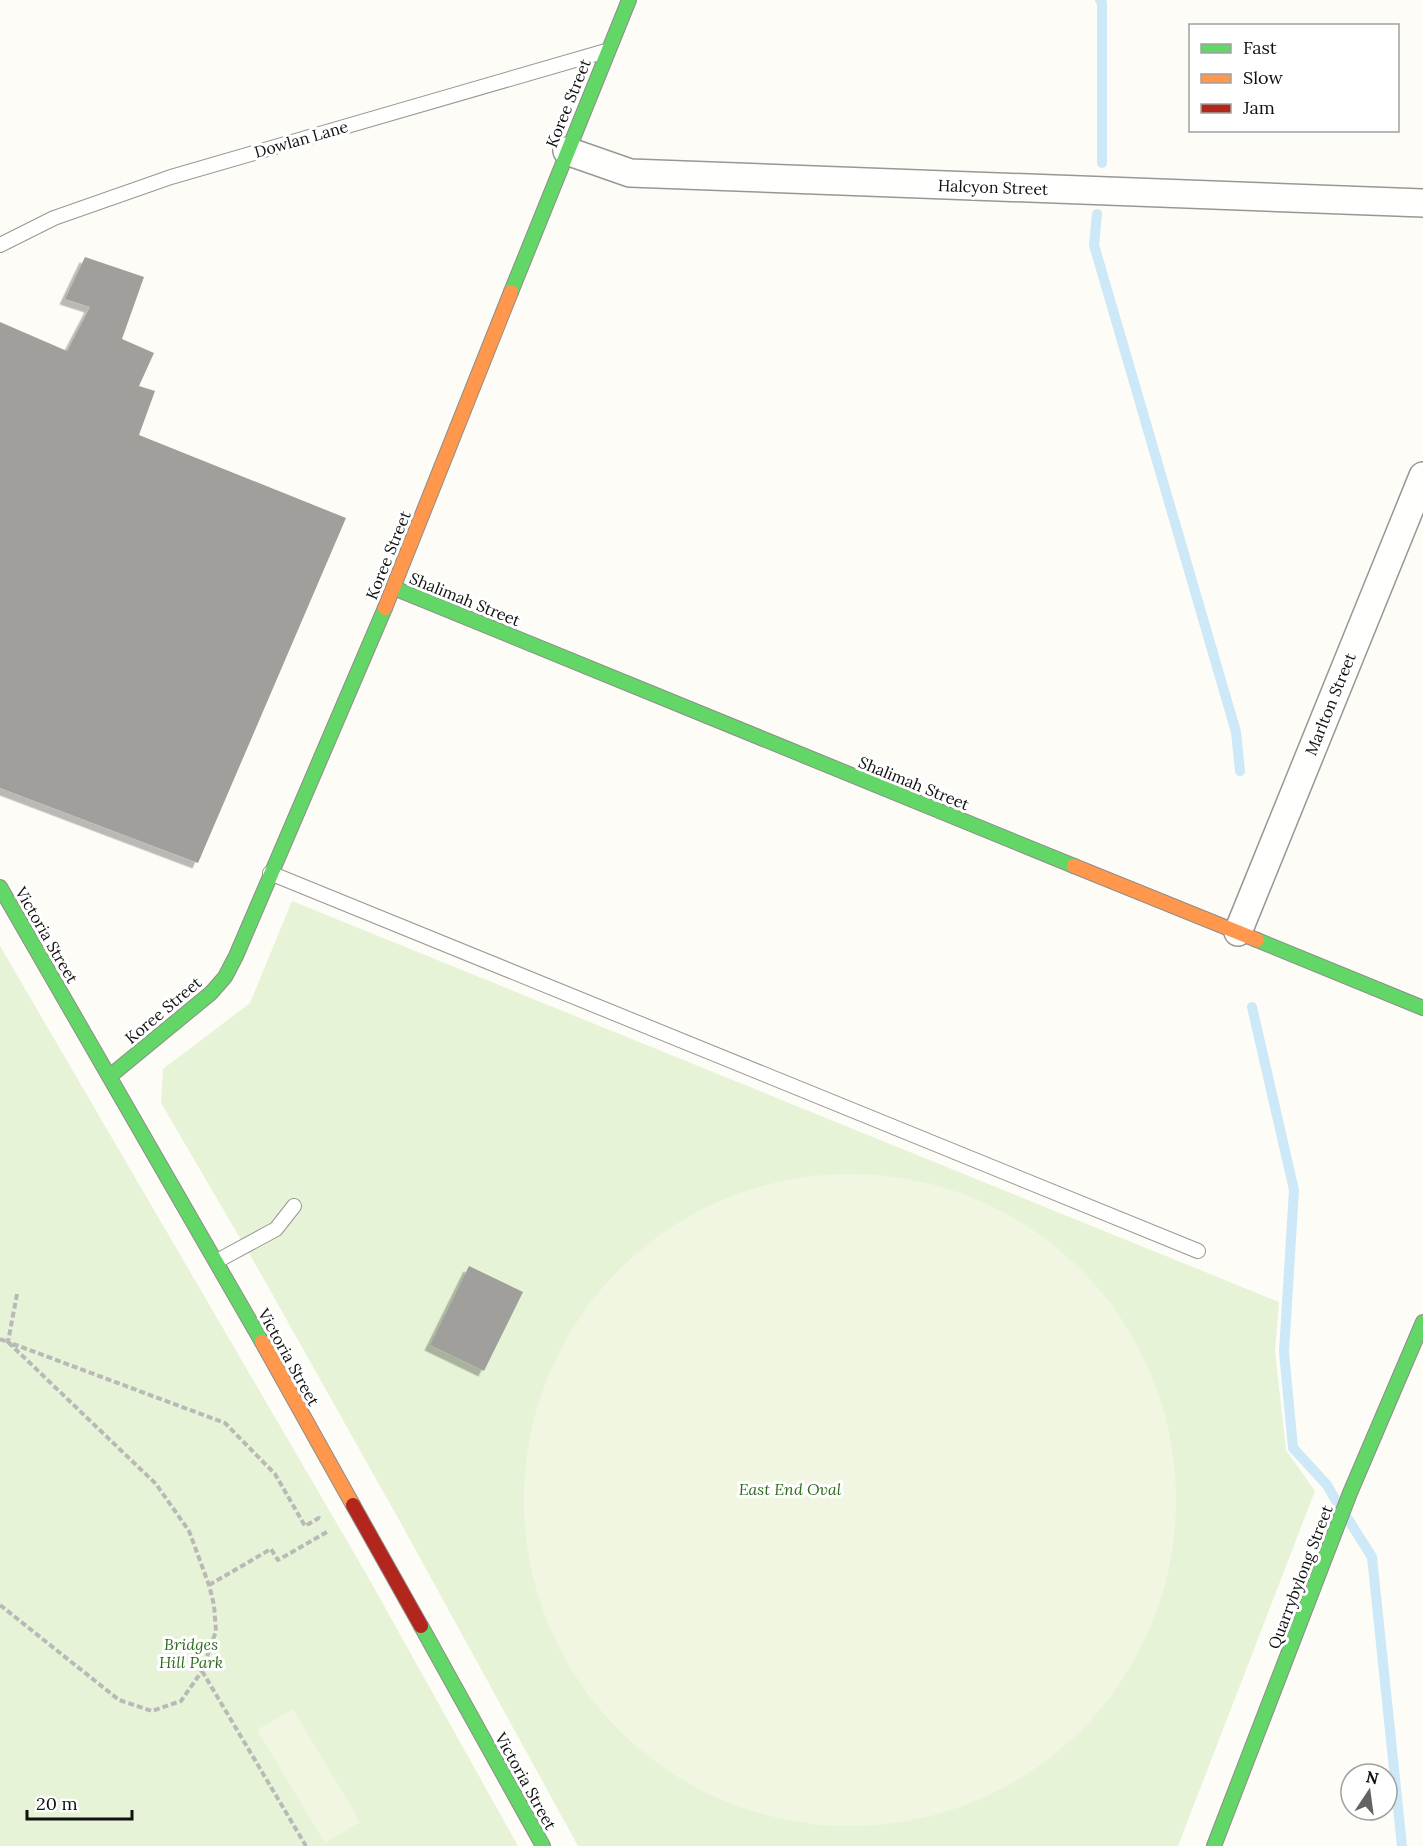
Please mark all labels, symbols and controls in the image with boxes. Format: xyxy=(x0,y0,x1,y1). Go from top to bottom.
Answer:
legend xyxy=(1189,24,1399,132)
text: Fast xyxy=(1243,36,1277,59)
street label: Koree Street xyxy=(541,55,595,150)
text: Slow xyxy=(1243,66,1283,89)
text: Jam xyxy=(1242,96,1275,119)
street label: Dowlan Lane xyxy=(252,116,351,162)
street label: Halcyon Street xyxy=(938,175,1049,199)
street label: Koree Street xyxy=(361,507,415,602)
street label: Shalimah Street xyxy=(407,568,524,631)
street label: Marlton Street xyxy=(1300,649,1360,758)
street label: Shalimah Street xyxy=(856,752,973,815)
street label: Victoria Street xyxy=(11,882,83,987)
street label: Koree Street xyxy=(121,972,206,1048)
street label: Victoria Street xyxy=(254,1304,324,1410)
park label: East End Oval xyxy=(739,1479,842,1499)
street label: Quarrybylong Street xyxy=(1263,1502,1337,1652)
park label: Bridges Hill Park xyxy=(159,1634,223,1672)
street label: Victoria Street xyxy=(491,1728,561,1834)
north arrow xyxy=(1339,1762,1399,1822)
text: N xyxy=(1364,1766,1381,1789)
scale bar xyxy=(27,1783,132,1821)
text: 20 m xyxy=(36,1792,78,1815)

